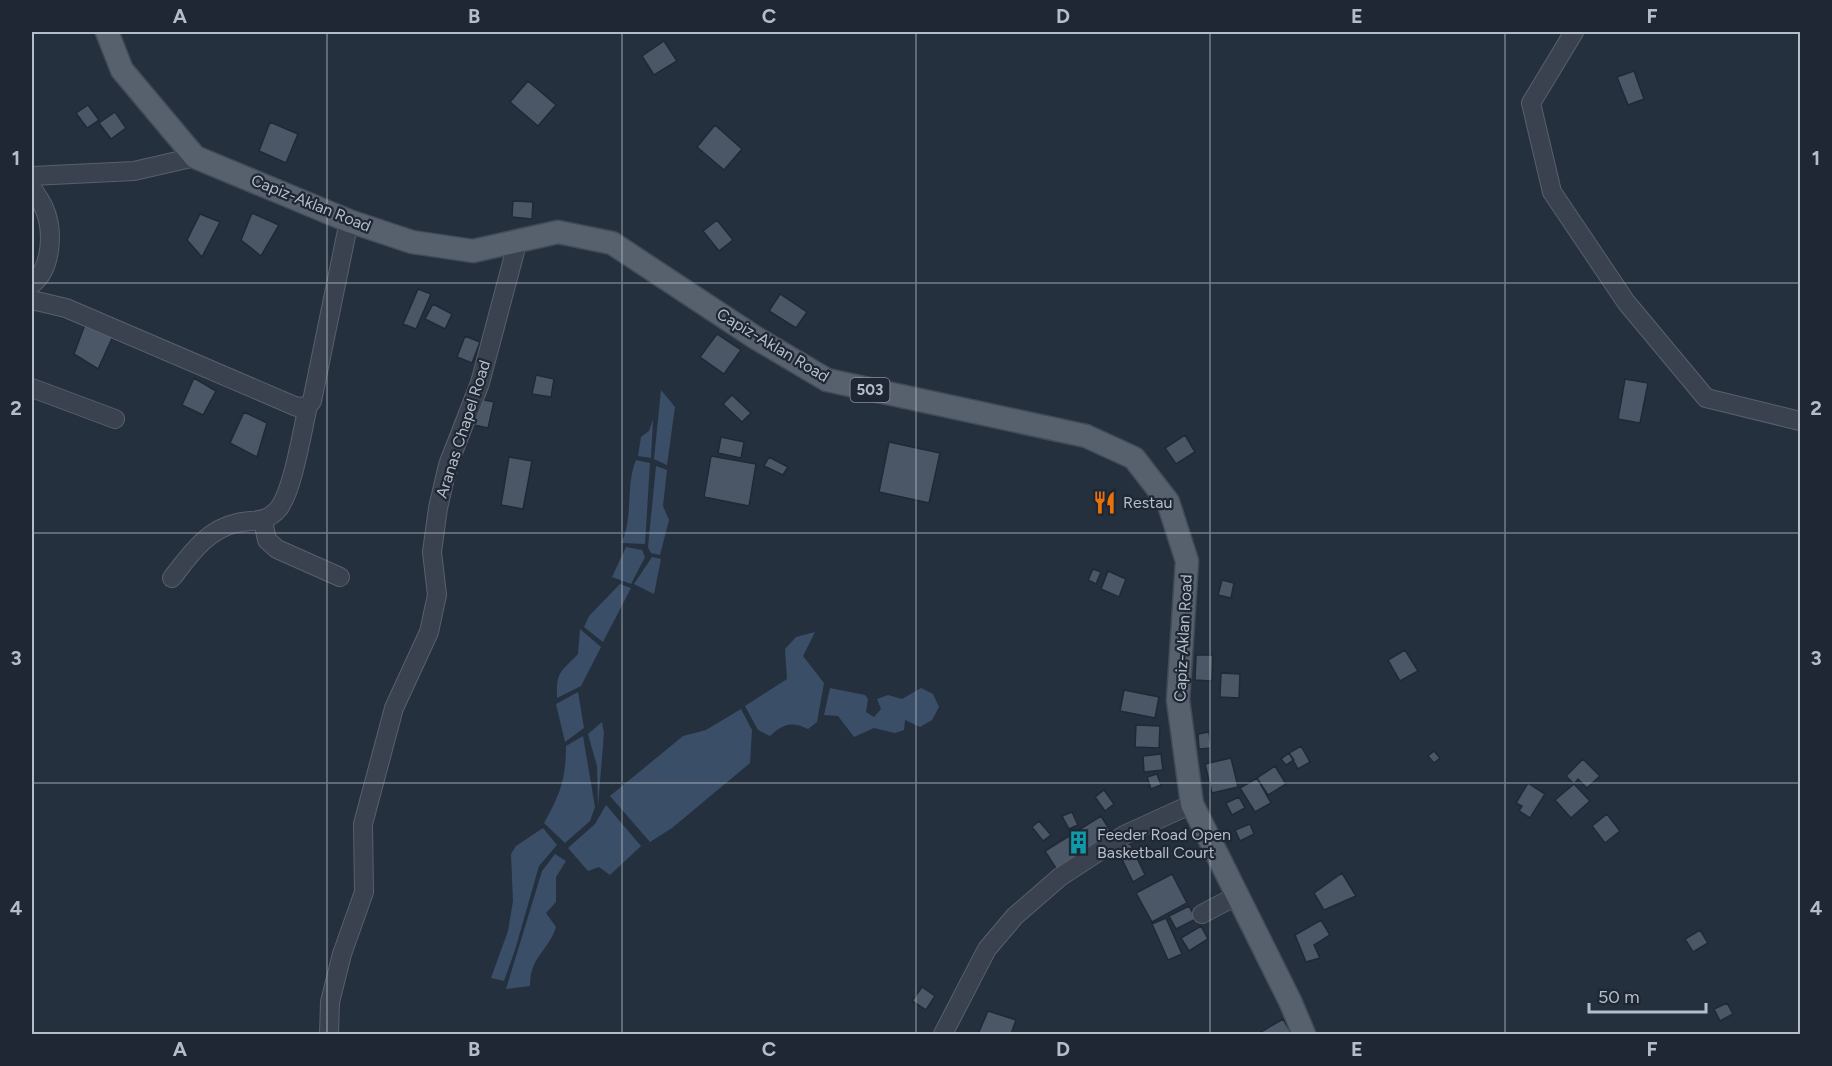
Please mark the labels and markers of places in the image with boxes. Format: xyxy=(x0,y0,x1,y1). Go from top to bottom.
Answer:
restaurant icon: Restau xyxy=(1092,489,1118,515)
place label: Restau xyxy=(1123,493,1172,512)
place label: Feeder Road Open Basketball Court xyxy=(1097,825,1231,862)
building icon: Feeder Road Open Basketball Court xyxy=(1066,830,1092,856)

